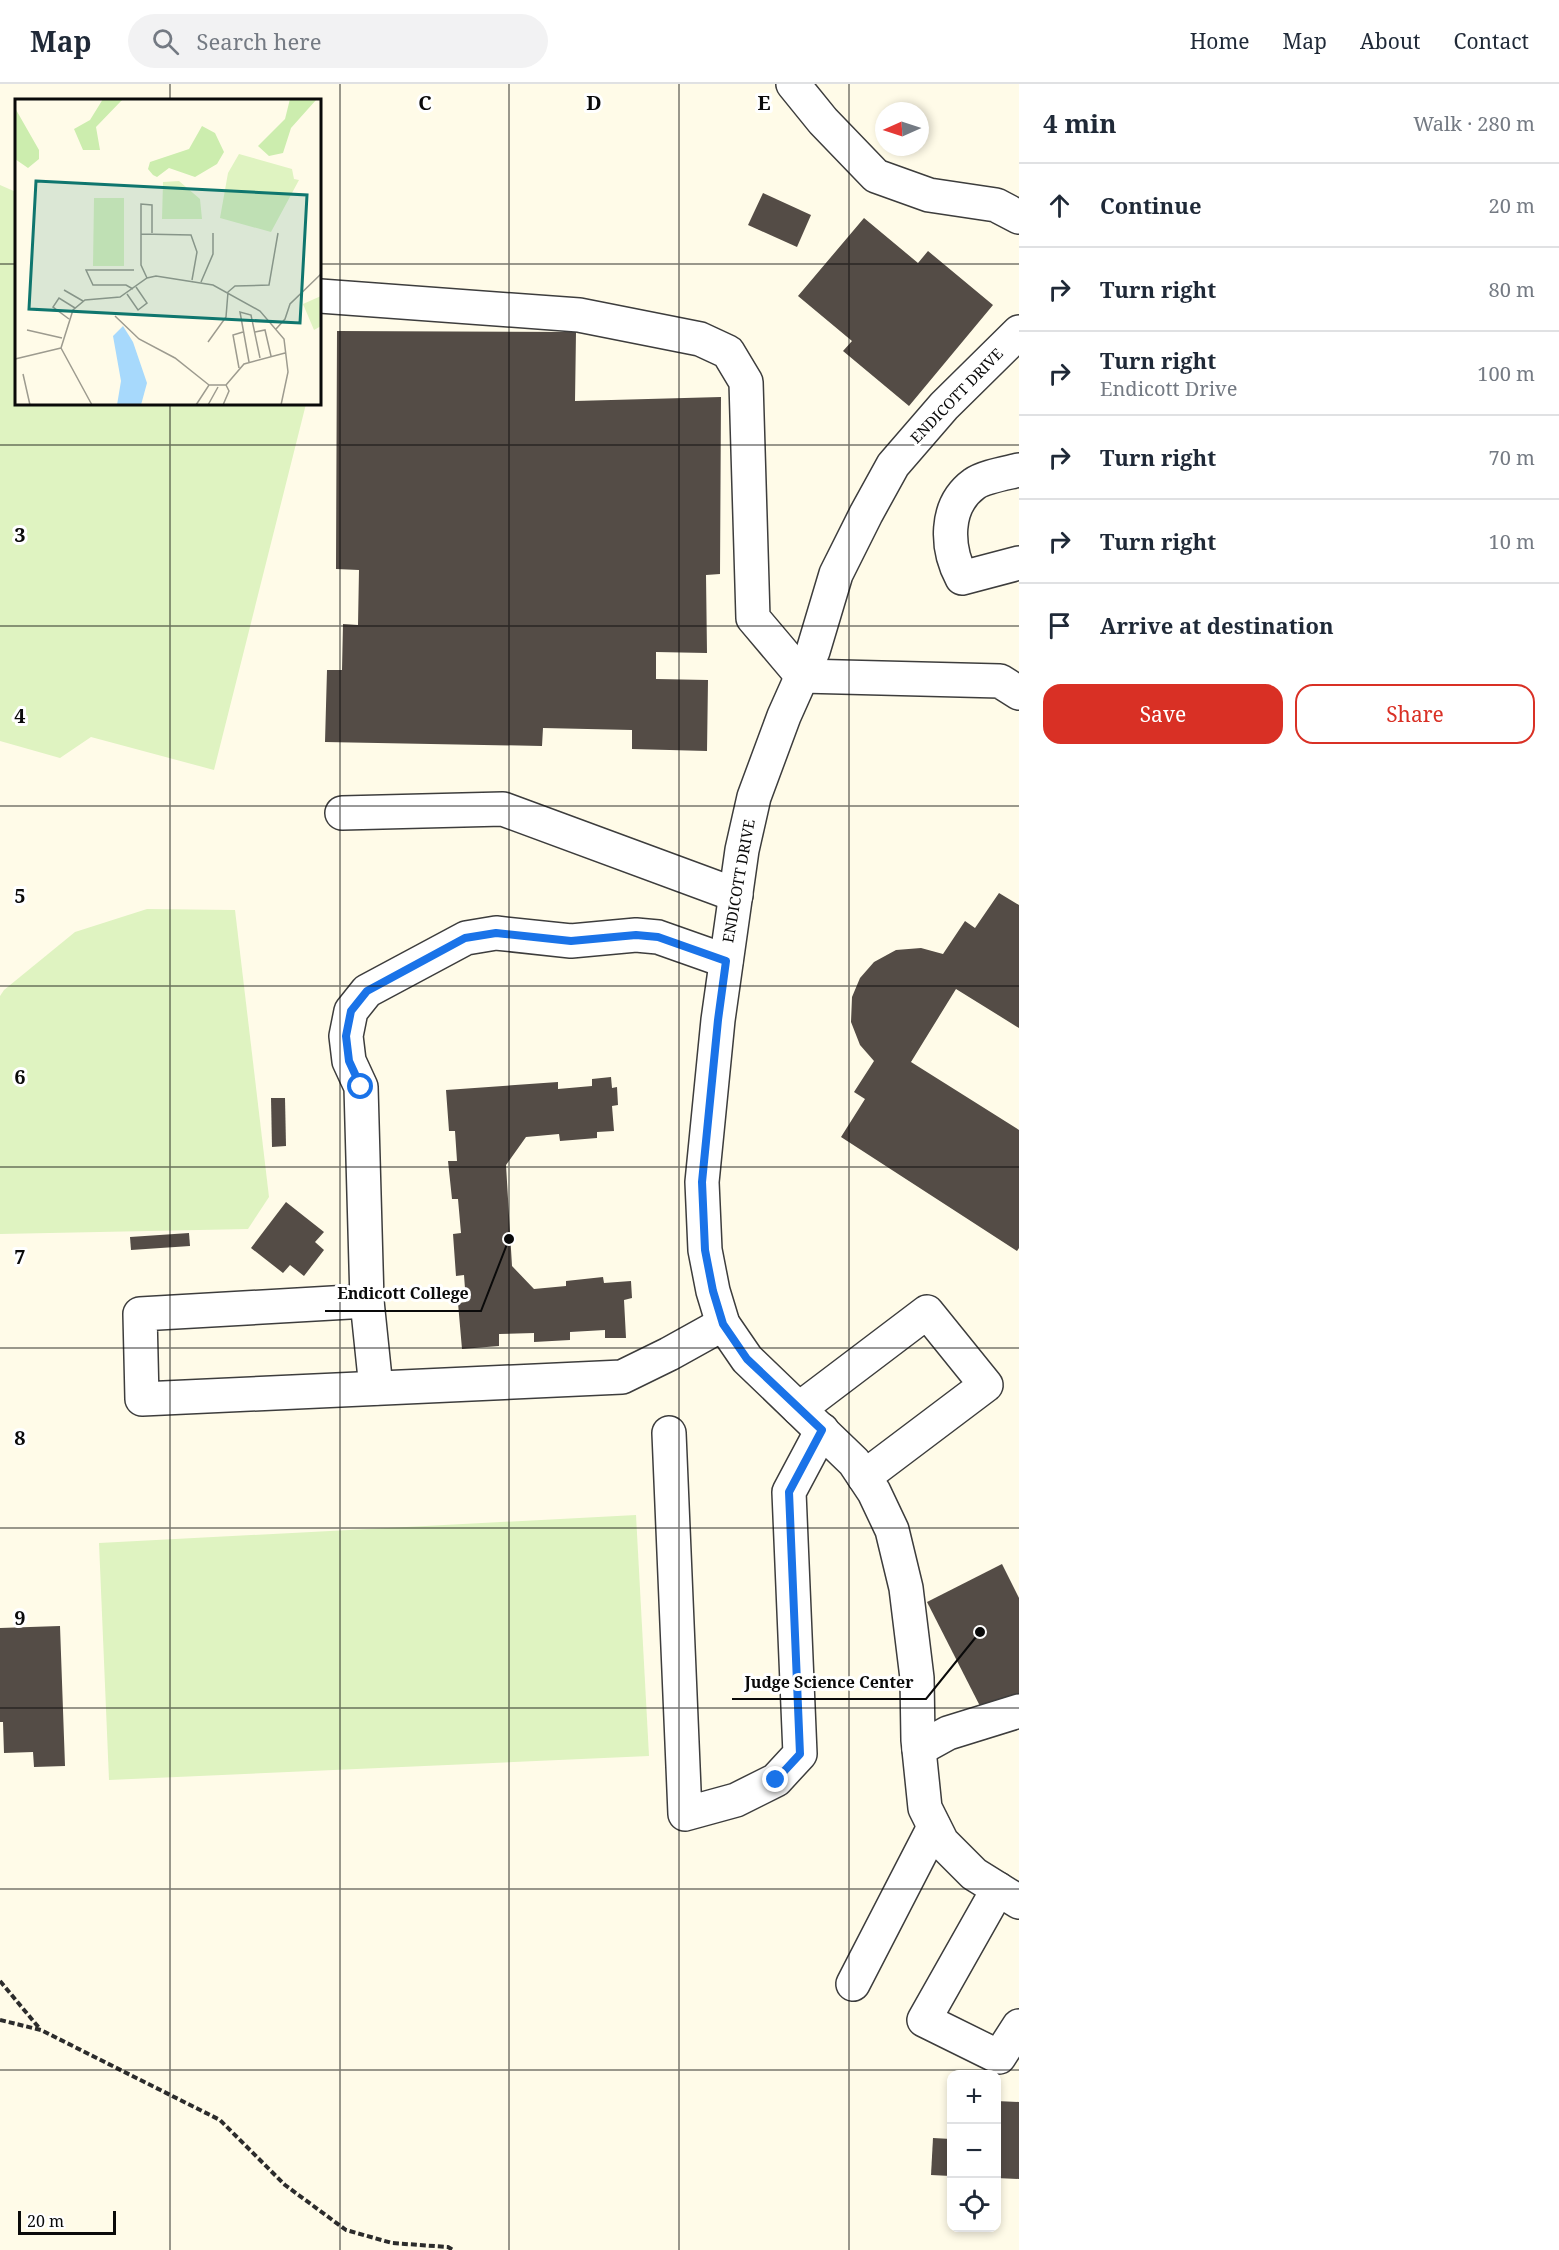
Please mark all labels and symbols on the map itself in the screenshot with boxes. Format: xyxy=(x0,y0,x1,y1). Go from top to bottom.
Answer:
text: C xyxy=(418,89,432,116)
text: D xyxy=(586,89,602,116)
text: E xyxy=(757,89,771,116)
inset map xyxy=(15,99,321,405)
north arrow xyxy=(875,102,929,156)
street label: ENDICOTT DRIVE xyxy=(906,343,1007,447)
text: 3 xyxy=(14,521,26,548)
text: 4 xyxy=(14,702,26,729)
street label: ENDICOTT DRIVE xyxy=(717,817,759,944)
text: 5 xyxy=(14,882,26,909)
text: 6 xyxy=(14,1063,26,1090)
route start xyxy=(347,1073,373,1099)
text: 7 xyxy=(14,1243,26,1270)
callout: Endicott College xyxy=(325,1277,481,1311)
text: Endicott College xyxy=(337,1282,469,1304)
text: 8 xyxy=(14,1424,26,1451)
text: 9 xyxy=(14,1604,26,1631)
callout: Judge Science Center xyxy=(732,1665,926,1699)
text: Judge Science Center xyxy=(743,1671,914,1693)
route end xyxy=(762,1766,788,1792)
scale bar xyxy=(18,2208,116,2236)

